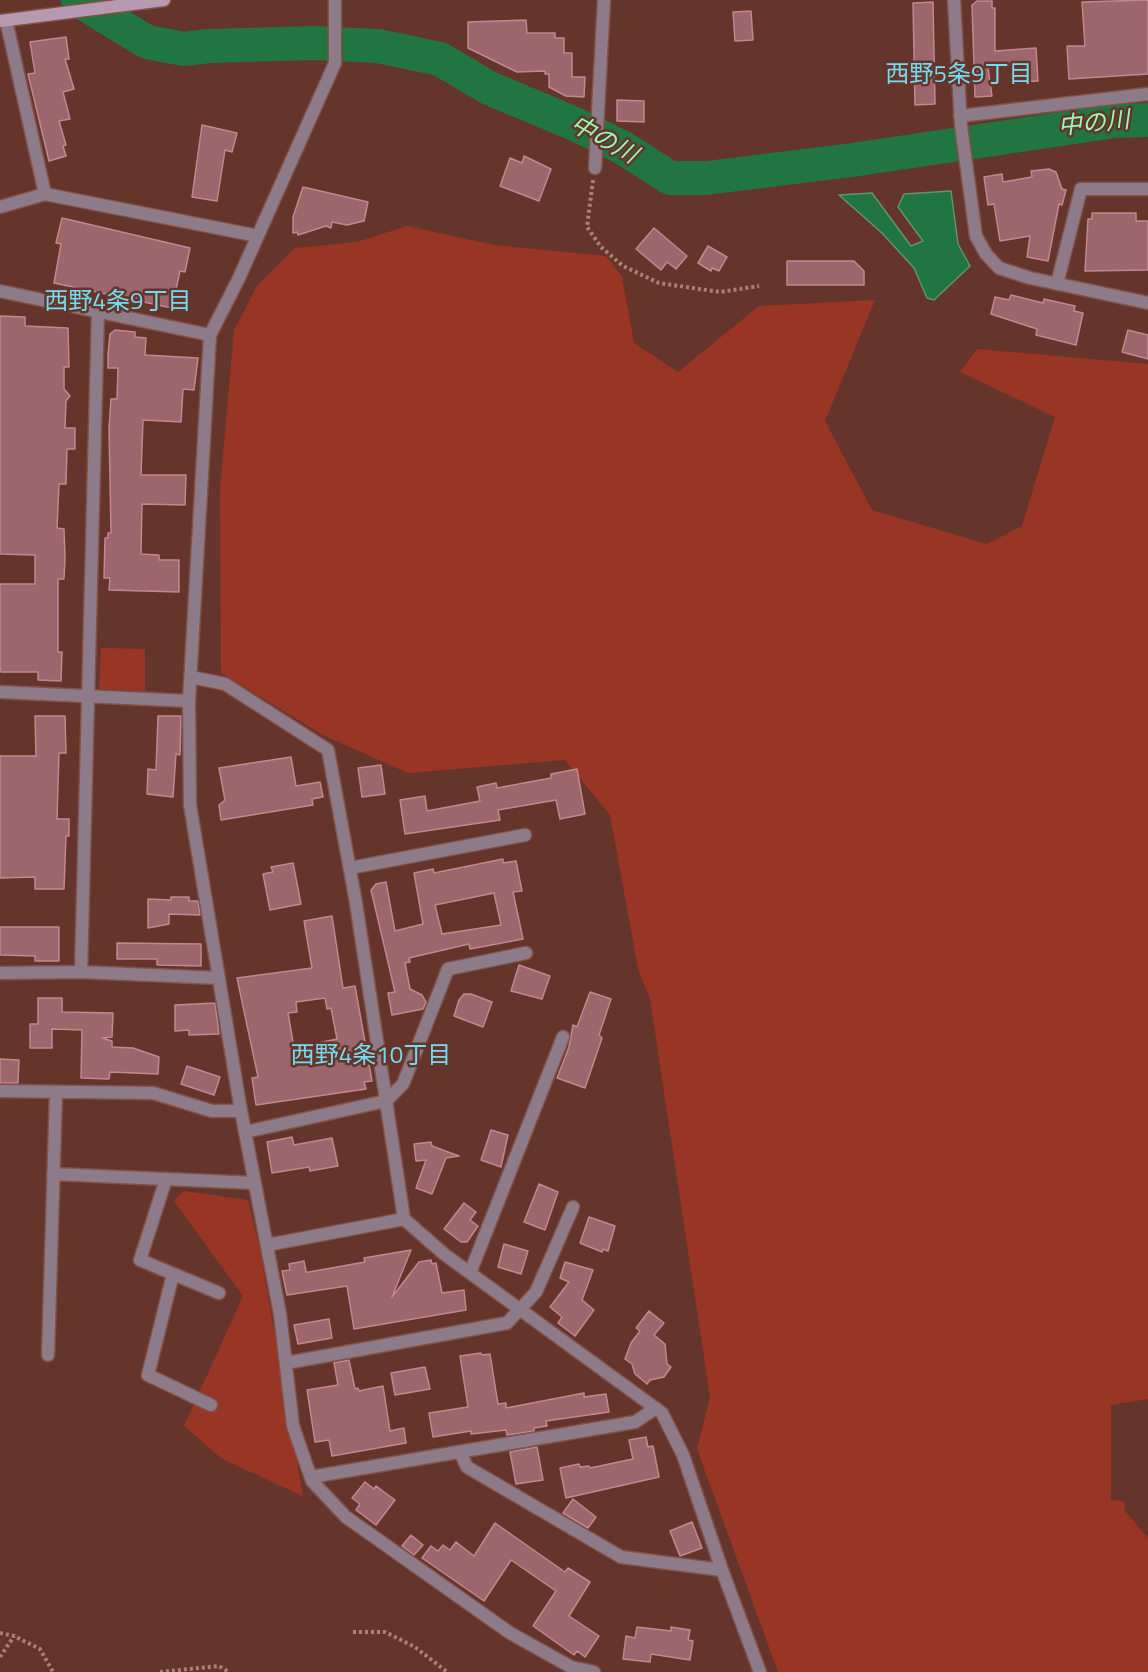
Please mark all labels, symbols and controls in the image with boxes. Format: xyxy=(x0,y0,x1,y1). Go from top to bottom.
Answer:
district label: 西野5条9丁目 xyxy=(886,62,1032,90)
water label: 中の川 xyxy=(1057,107,1131,143)
water label: 中の川 xyxy=(565,111,641,171)
district label: 西野4条9丁目 xyxy=(45,289,191,317)
district label: 西野4条10丁目 xyxy=(291,1043,451,1071)

